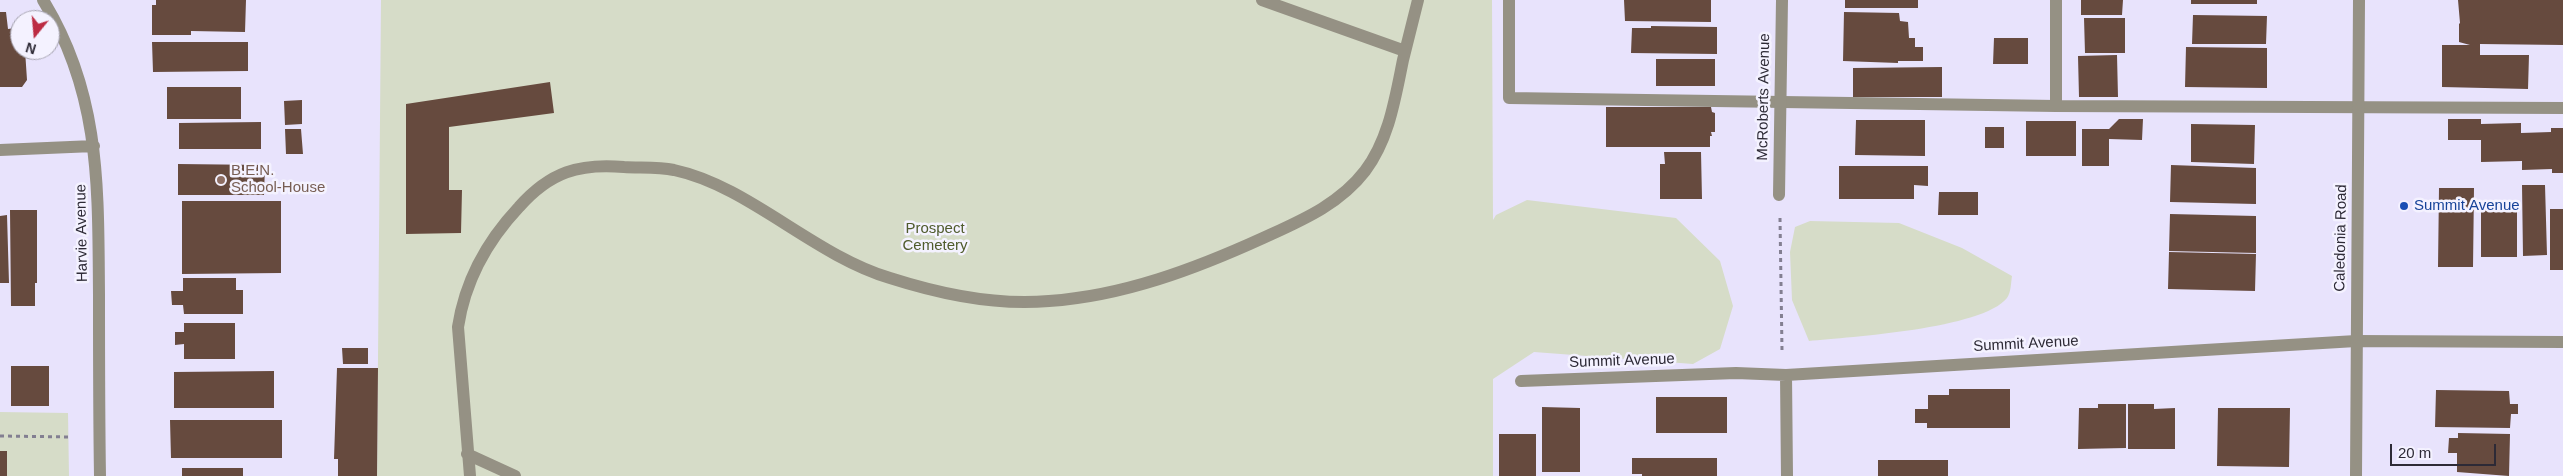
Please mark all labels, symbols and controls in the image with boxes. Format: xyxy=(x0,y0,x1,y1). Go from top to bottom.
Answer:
north arrow xyxy=(10,10,60,60)
street label: McRoberts Avenue xyxy=(1754,33,1774,161)
text: N xyxy=(24,39,38,58)
place label: B.E.N. School-House xyxy=(231,162,325,197)
marker: B.E.N. School-House xyxy=(215,174,227,186)
street label: Harvie Avenue xyxy=(72,184,92,282)
street label: Caledonia Road xyxy=(2331,184,2351,292)
place label: Summit Avenue xyxy=(2414,197,2520,215)
marker: Summit Avenue xyxy=(2398,200,2410,212)
park label: Prospect Cemetery xyxy=(902,220,968,255)
street label: Summit Avenue xyxy=(1973,332,2079,356)
street label: Summit Avenue xyxy=(1569,350,1675,372)
scale bar xyxy=(2393,434,2499,466)
text: 20 m xyxy=(2398,444,2431,461)

